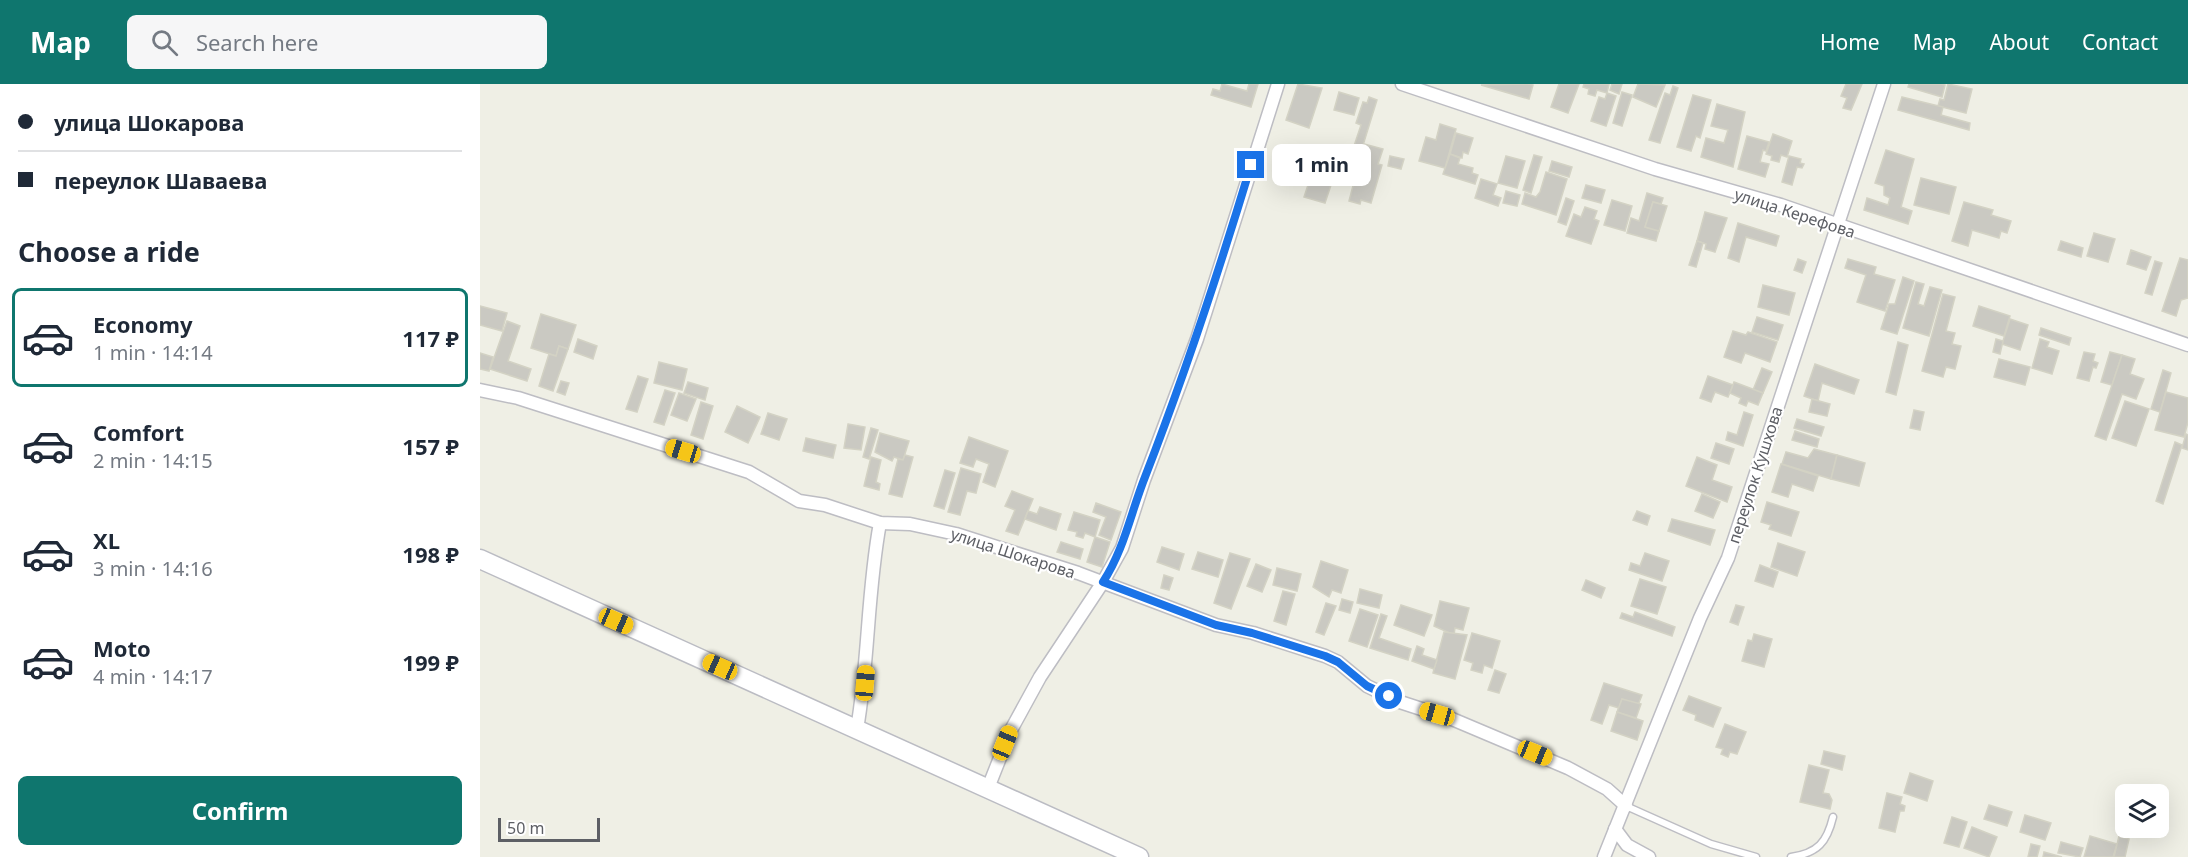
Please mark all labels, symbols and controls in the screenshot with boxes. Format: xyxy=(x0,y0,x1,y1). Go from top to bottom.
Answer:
search box xyxy=(127,15,547,69)
text: Map xyxy=(30,23,91,61)
icon: search xyxy=(148,26,181,59)
text: Search here xyxy=(196,27,318,57)
text: Home xyxy=(1820,28,1880,56)
text: Map xyxy=(1913,28,1956,56)
text: About xyxy=(1989,28,2049,56)
text: Contact xyxy=(2082,28,2158,56)
text: улица Шокарова xyxy=(54,107,244,137)
callout: 1 min xyxy=(1272,144,1371,186)
route end xyxy=(1237,151,1264,178)
text: 1 min xyxy=(1294,151,1349,178)
text: переулок Шаваева xyxy=(54,165,267,195)
street label: улица Керефова xyxy=(1732,183,1858,243)
text: Choose a ride xyxy=(18,233,200,270)
text: Economy xyxy=(93,309,192,339)
icon: car xyxy=(21,311,75,365)
text: 117 ₽ xyxy=(402,323,459,353)
text: 1 min · 14:14 xyxy=(93,339,213,366)
street label: переулок Кушхова xyxy=(1722,404,1788,546)
text: Comfort xyxy=(93,417,184,447)
icon: car xyxy=(21,419,75,473)
text: 157 ₽ xyxy=(402,431,459,461)
car xyxy=(663,437,703,465)
text: 2 min · 14:15 xyxy=(93,447,213,474)
street label: улица Шокарова xyxy=(948,522,1078,584)
text: XL xyxy=(93,525,120,555)
icon: car xyxy=(21,527,75,581)
text: 198 ₽ xyxy=(402,539,459,569)
text: 3 min · 14:16 xyxy=(93,555,213,582)
car xyxy=(596,605,636,637)
text: Moto xyxy=(93,633,151,663)
icon: car xyxy=(21,635,75,689)
text: 199 ₽ xyxy=(402,647,459,677)
car xyxy=(700,651,740,683)
text: 4 min · 14:17 xyxy=(93,663,213,690)
car xyxy=(854,664,876,702)
route start xyxy=(1375,682,1402,709)
car xyxy=(1417,700,1457,728)
car xyxy=(990,723,1020,763)
car xyxy=(1515,738,1555,768)
button: Confirm xyxy=(18,776,462,845)
map controls xyxy=(2115,784,2169,838)
button: layers xyxy=(2115,784,2169,838)
scale bar xyxy=(498,815,600,842)
text: 50 m xyxy=(507,817,544,839)

